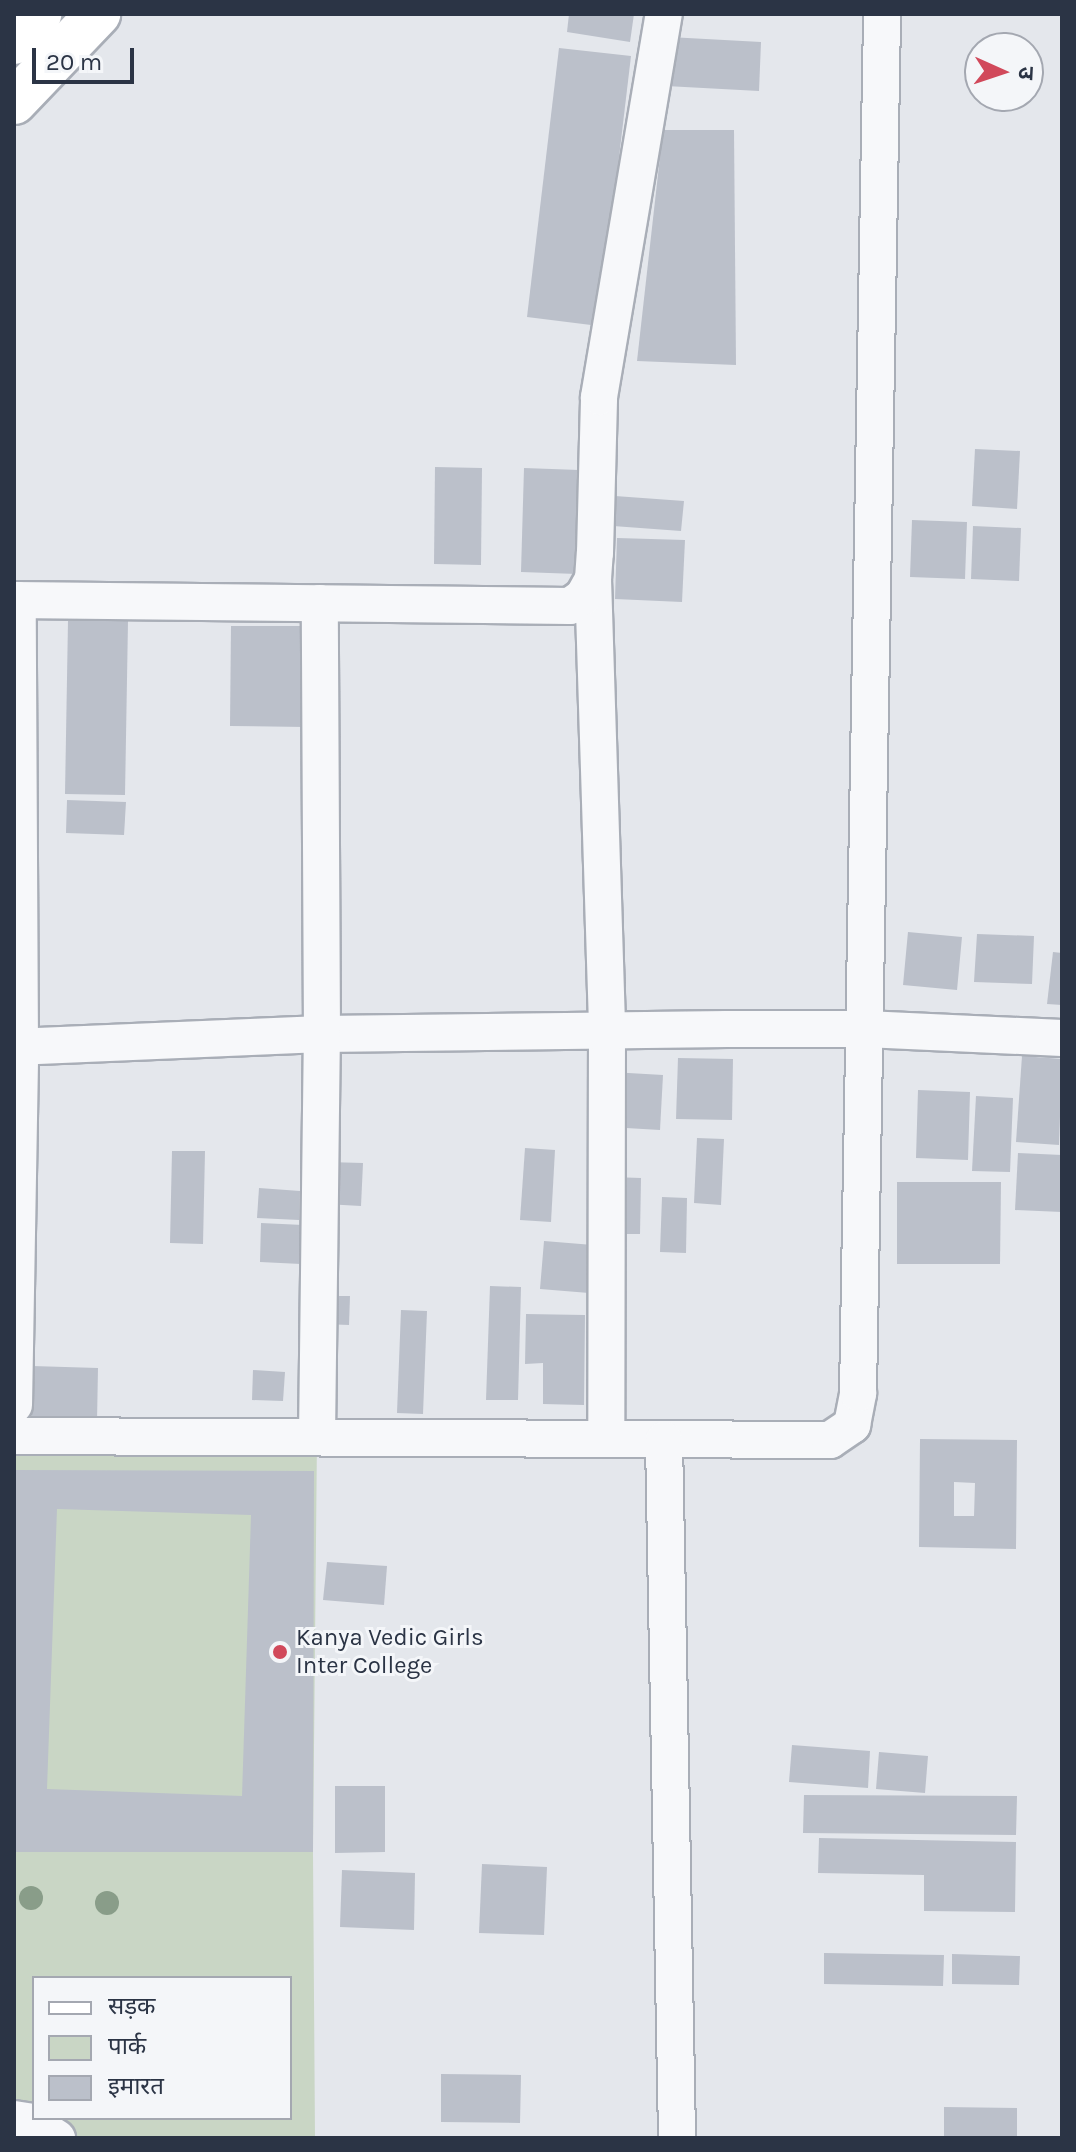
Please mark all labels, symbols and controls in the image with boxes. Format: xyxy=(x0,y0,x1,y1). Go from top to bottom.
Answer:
scale bar xyxy=(36,32,138,82)
north arrow xyxy=(964,32,1044,112)
text: 20 m xyxy=(46,48,102,76)
text: उ xyxy=(1013,66,1039,80)
place label: Kanya Vedic Girls Inter College xyxy=(296,1624,483,1680)
marker: Kanya Vedic Girls Inter College xyxy=(271,1643,289,1661)
legend xyxy=(32,1976,292,2120)
text: सड़क xyxy=(108,1992,156,2020)
text: पार्क xyxy=(108,2032,146,2060)
text: इमारत xyxy=(108,2072,164,2100)

